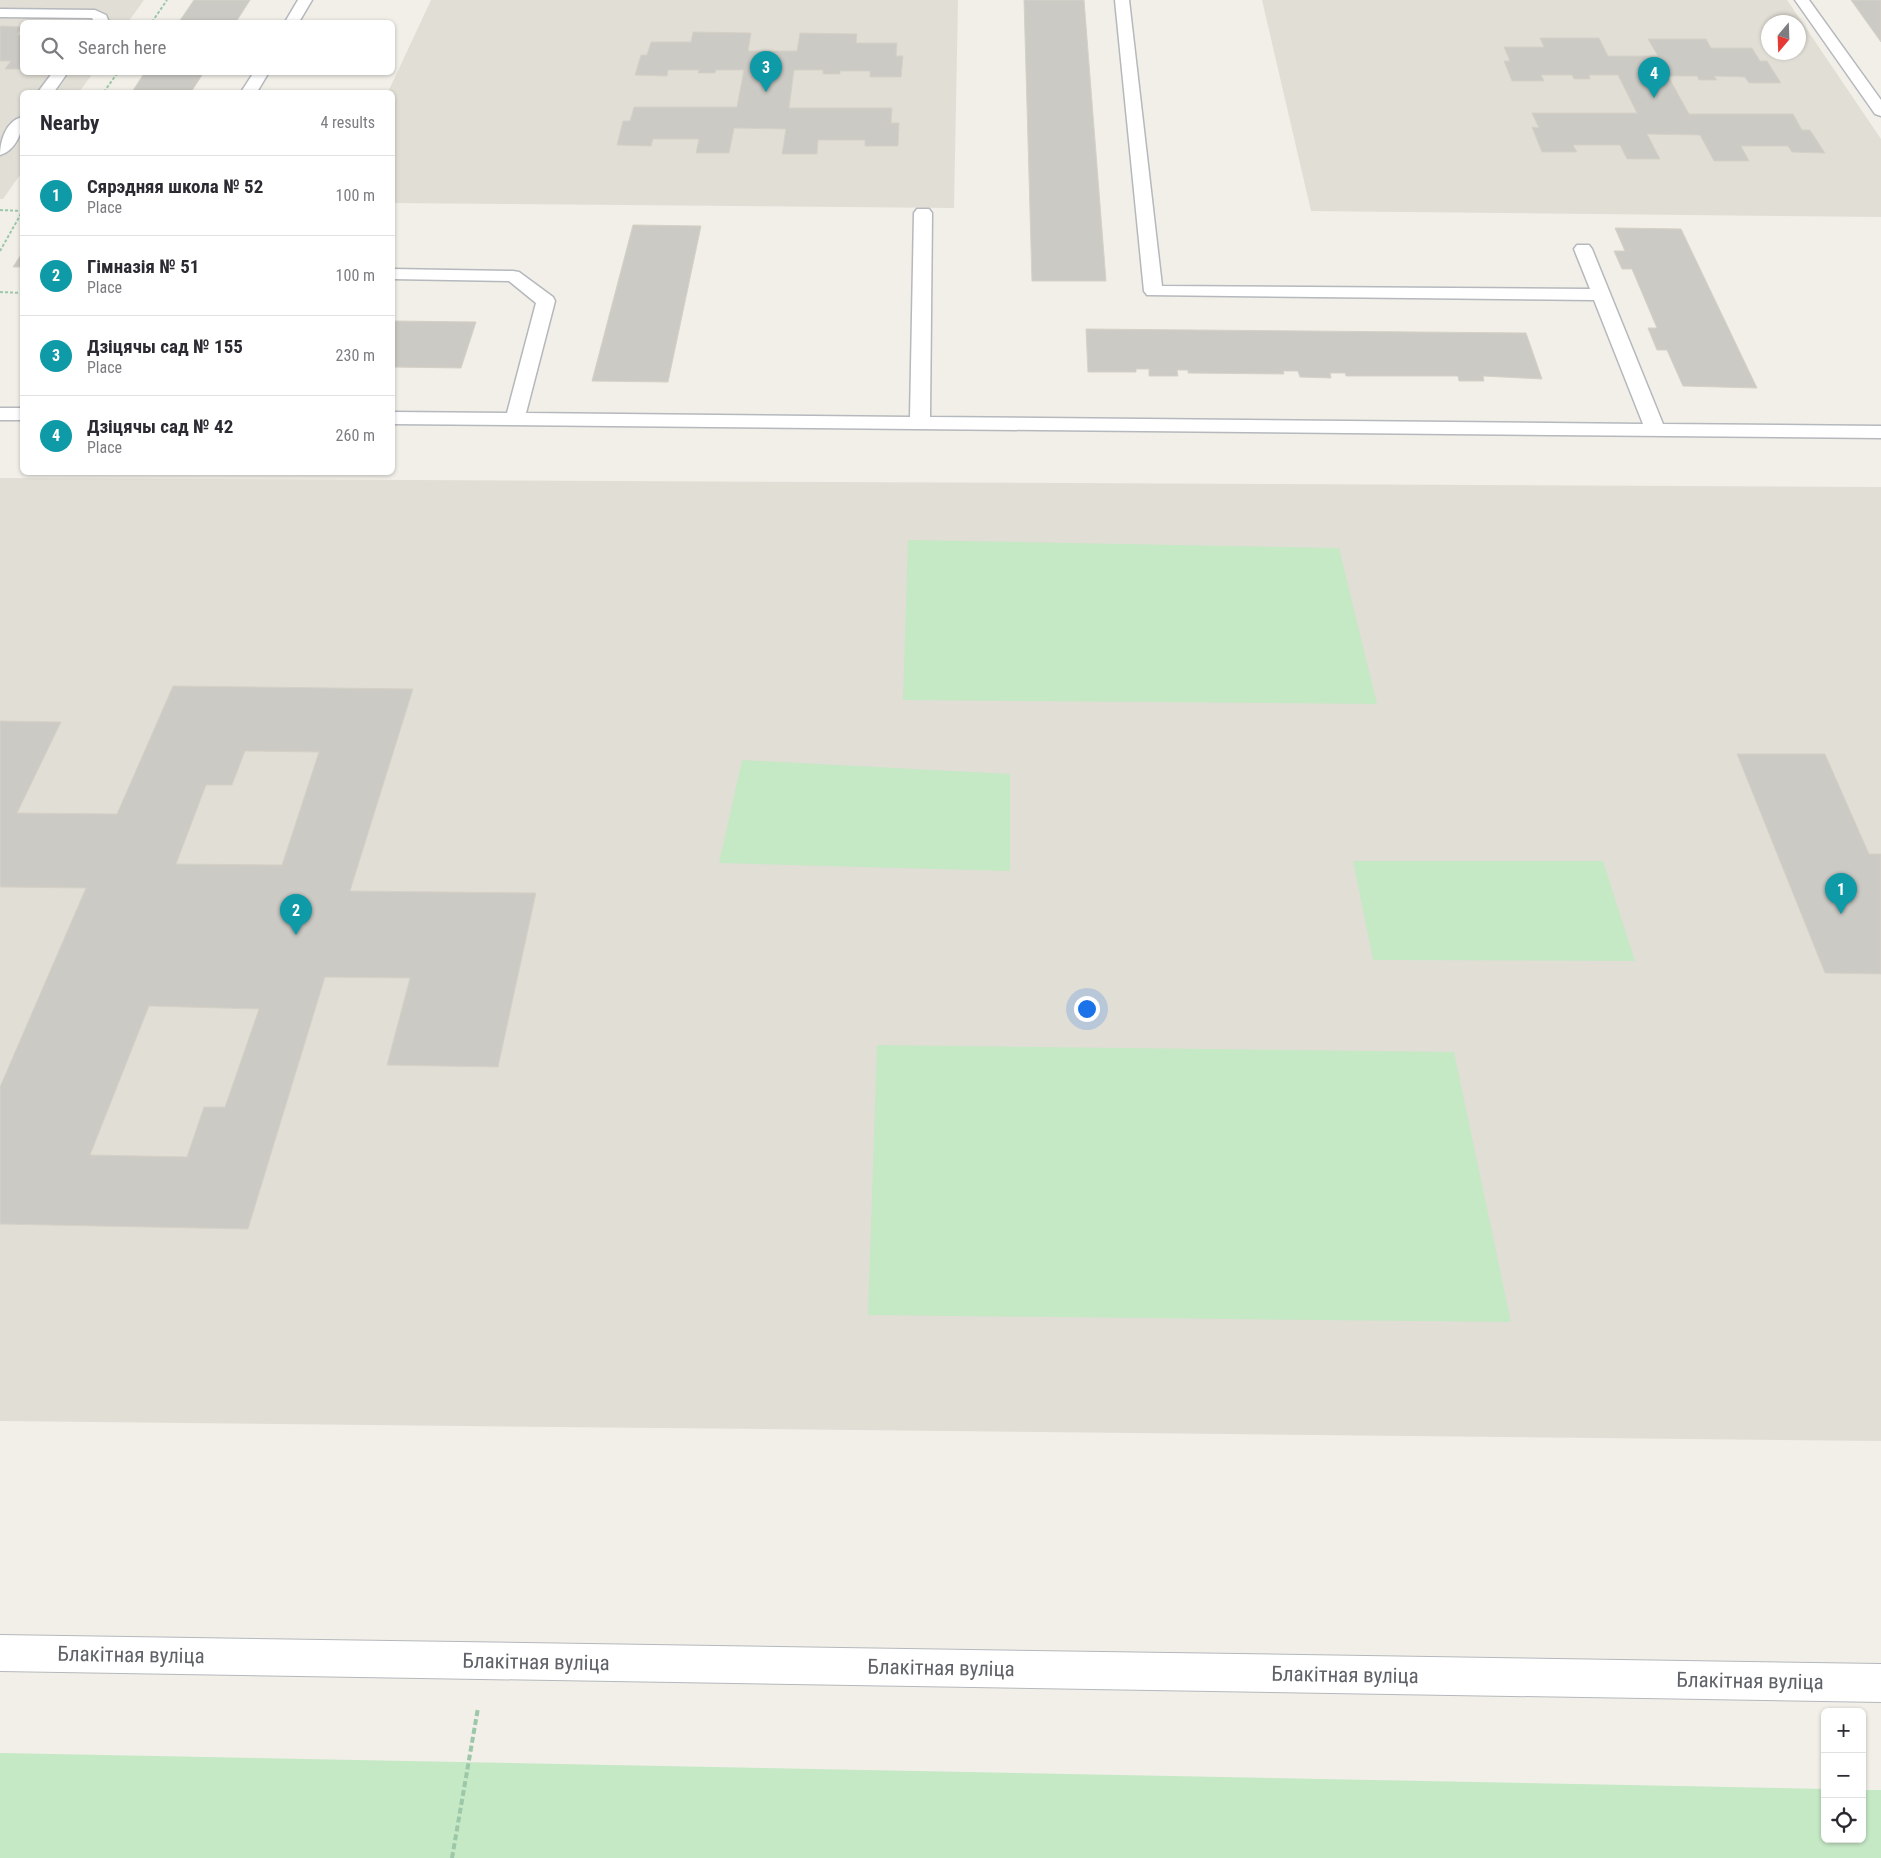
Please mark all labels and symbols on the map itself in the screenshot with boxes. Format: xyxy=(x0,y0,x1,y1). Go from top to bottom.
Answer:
north arrow xyxy=(1761,15,1806,60)
pin: 3 xyxy=(750,51,782,92)
pin: 4 xyxy=(1638,57,1670,98)
pin: 1 xyxy=(1825,873,1857,914)
pin: 2 xyxy=(280,894,312,935)
your location xyxy=(1074,996,1100,1022)
street label: Блакітная вуліца xyxy=(57,1642,205,1668)
street label: Блакітная вуліца xyxy=(462,1649,610,1675)
street label: Блакітная вуліца xyxy=(867,1655,1015,1681)
street label: Блакітная вуліца xyxy=(1271,1662,1419,1688)
street label: Блакітная вуліца xyxy=(1676,1668,1824,1694)

